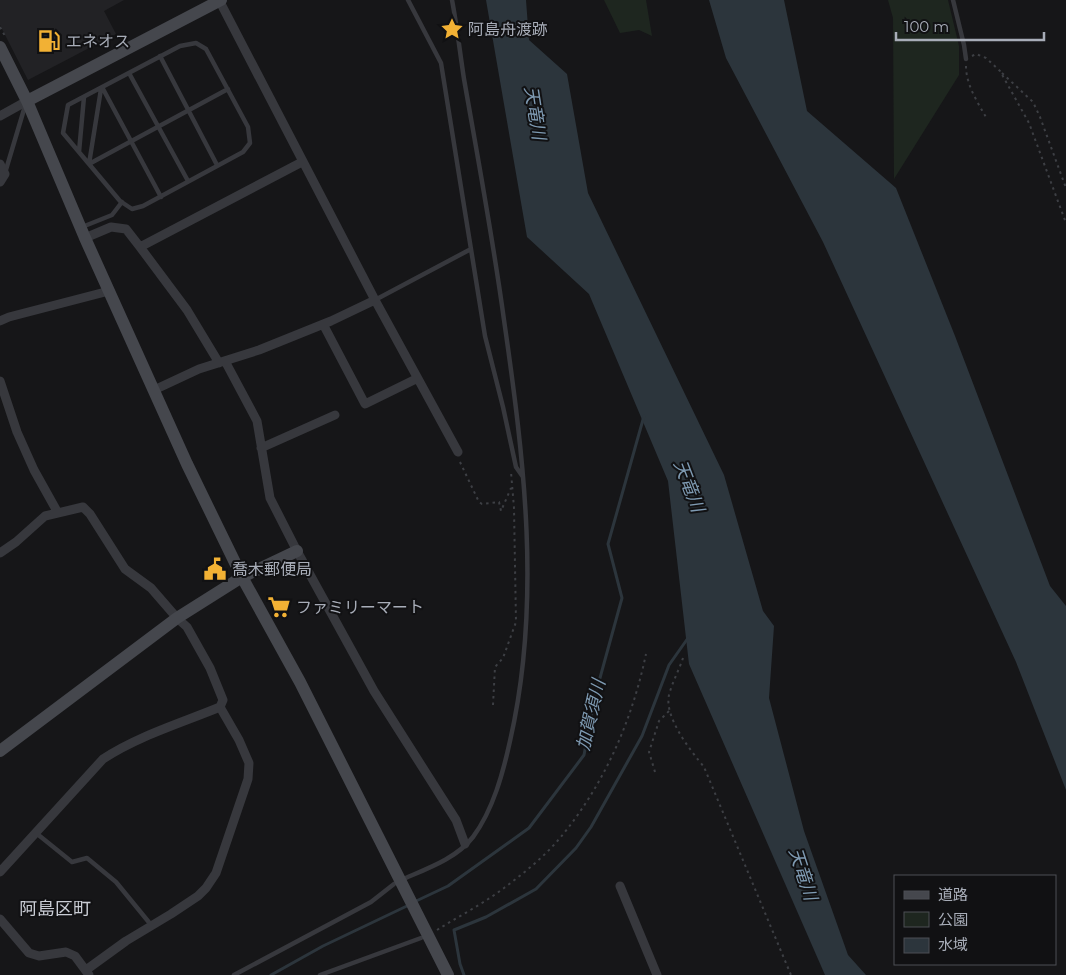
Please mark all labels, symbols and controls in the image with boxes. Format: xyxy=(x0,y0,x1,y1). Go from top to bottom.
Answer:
scale bar xyxy=(896,10,1044,42)
place icon: 阿島舟渡跡 xyxy=(439,16,465,42)
text: 100 m xyxy=(904,17,949,36)
place label: 阿島舟渡跡 xyxy=(468,20,548,39)
fuel station icon: エネオス xyxy=(36,28,62,54)
place label: エネオス xyxy=(66,32,130,51)
water label: 天竜川 xyxy=(520,85,550,143)
water label: 天竜川 xyxy=(669,457,710,517)
public building icon: 喬木郵便局 xyxy=(202,556,228,582)
place label: 喬木郵便局 xyxy=(232,560,312,579)
supermarket icon: ファミリーマート xyxy=(266,594,292,620)
place label: ファミリーマート xyxy=(296,598,424,617)
water label: 加賀須川 xyxy=(572,675,610,753)
water label: 天竜川 xyxy=(784,845,822,905)
legend xyxy=(894,875,1056,965)
text: 道路 xyxy=(938,885,968,904)
district label: 阿島区町 xyxy=(19,898,91,920)
text: 公園 xyxy=(938,910,968,929)
text: 水域 xyxy=(938,935,968,954)

